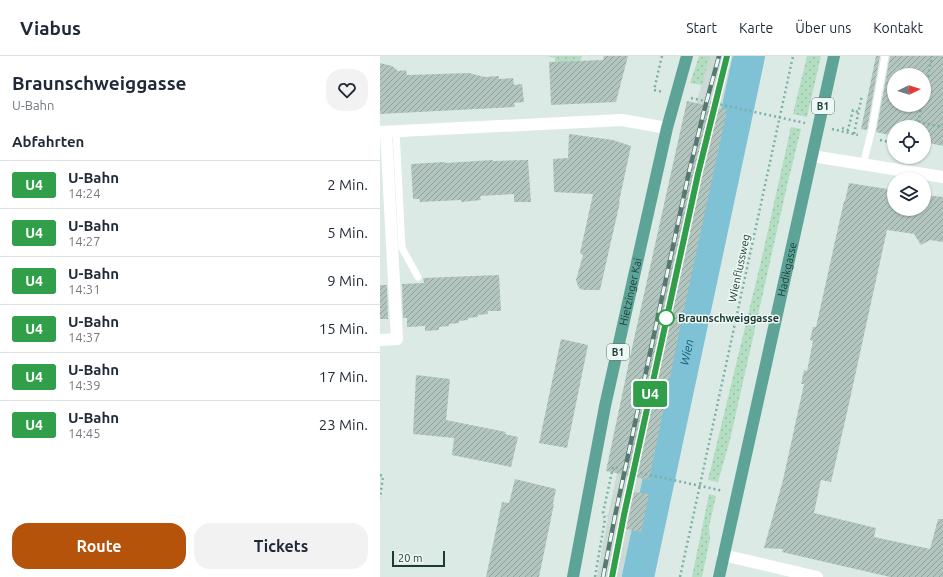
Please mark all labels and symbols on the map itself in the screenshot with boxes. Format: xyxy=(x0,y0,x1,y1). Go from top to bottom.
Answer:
north arrow xyxy=(887,68,931,112)
road number: B1 xyxy=(812,98,834,114)
street label: Wienflussweg xyxy=(726,233,752,303)
street label: Hadikgasse xyxy=(775,241,799,298)
street label: Hietzinger Kai xyxy=(617,257,644,327)
marker: Braunschweiggasse xyxy=(657,309,675,327)
place label: Braunschweiggasse xyxy=(678,312,779,324)
water label: Wien xyxy=(677,338,695,366)
road number: B1 xyxy=(607,344,629,360)
line badge: U4 xyxy=(632,381,668,407)
scale bar xyxy=(392,549,445,568)

